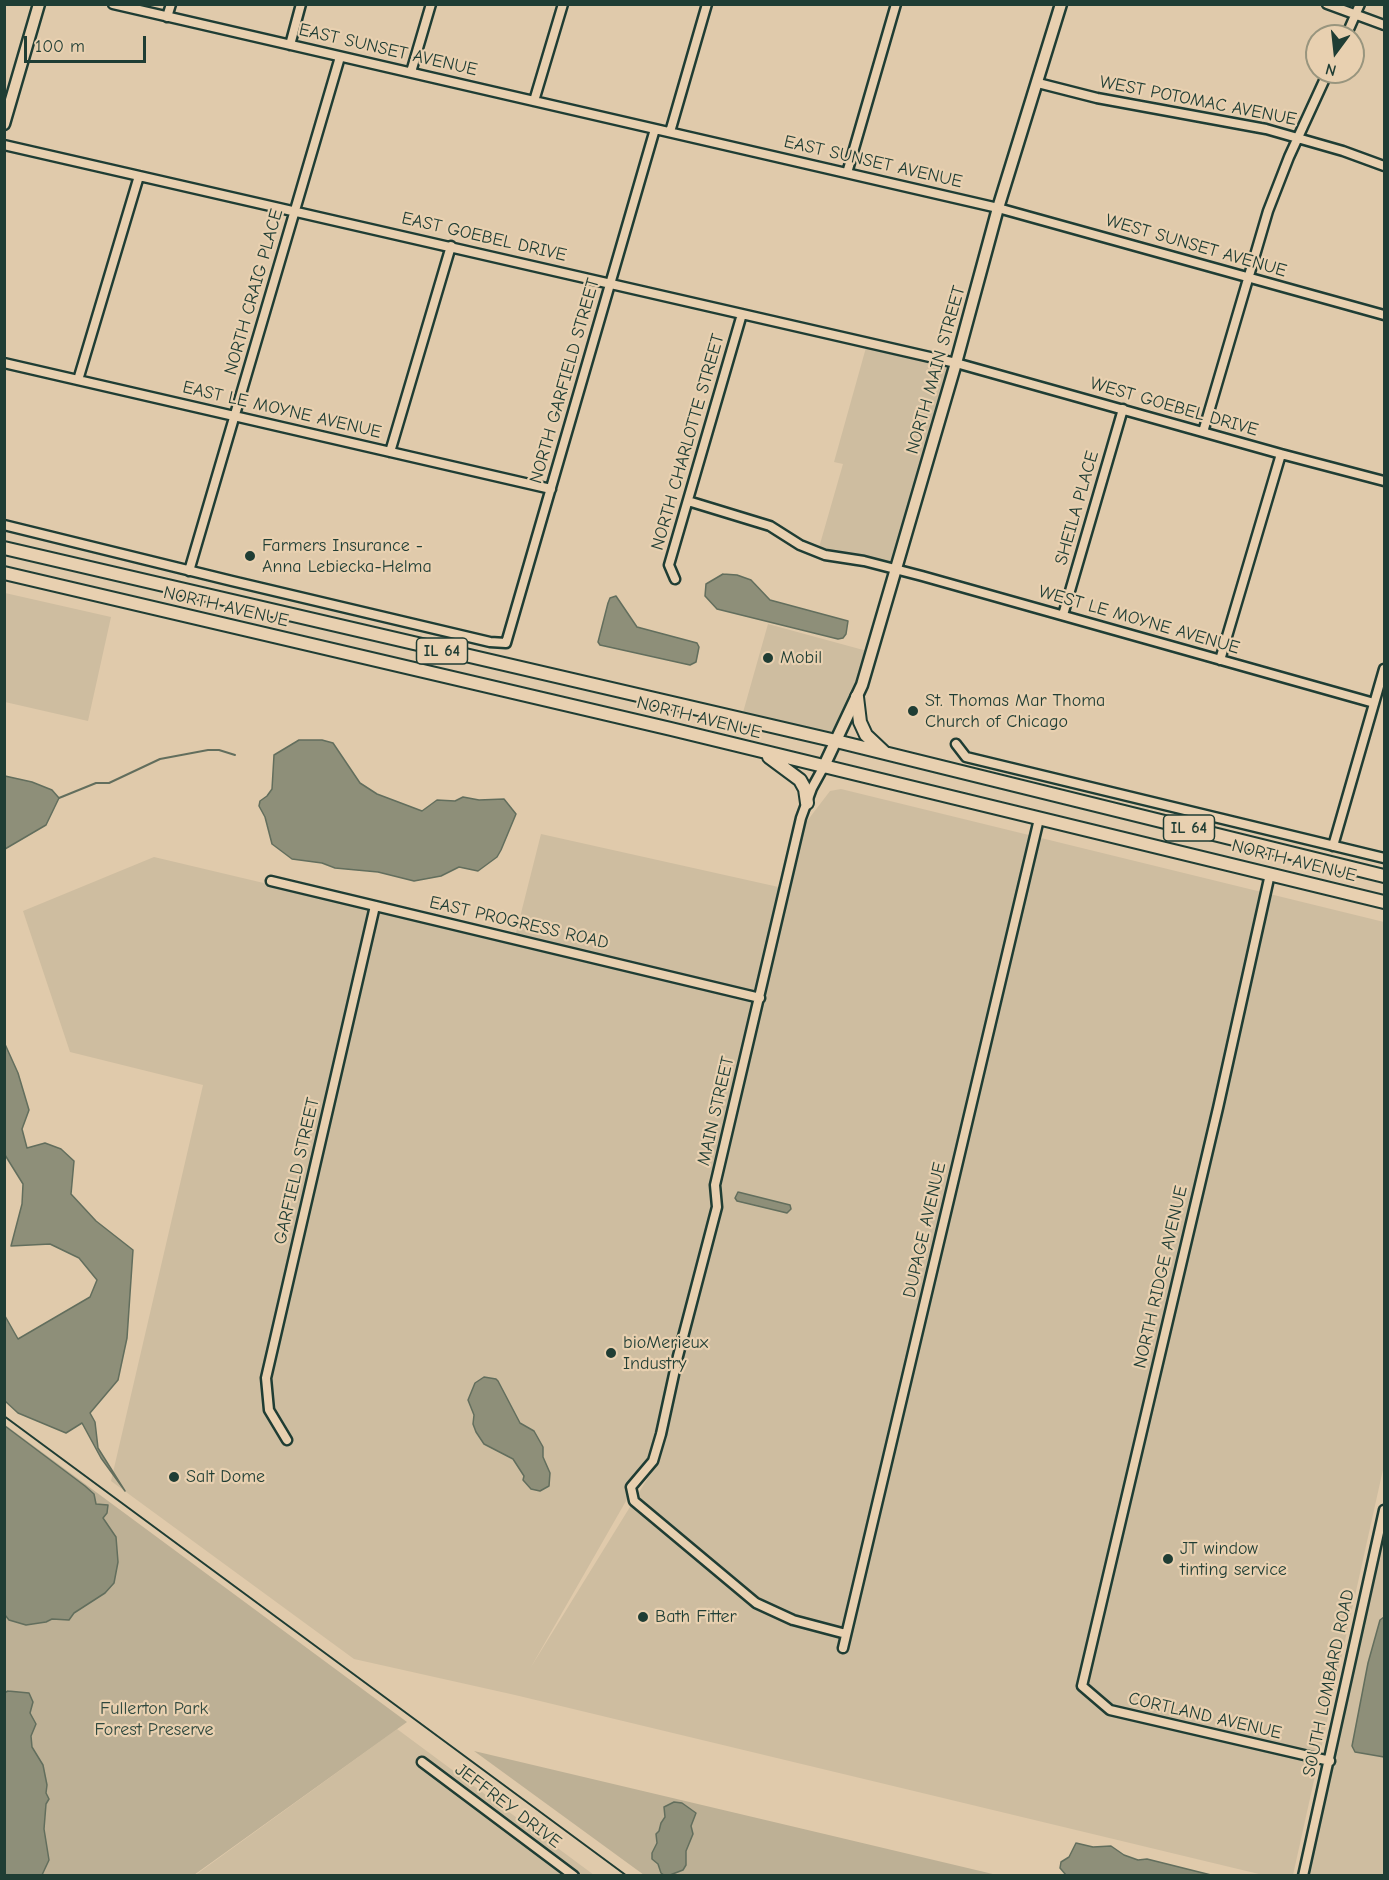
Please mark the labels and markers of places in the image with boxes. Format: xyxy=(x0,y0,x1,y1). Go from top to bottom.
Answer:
place label: Farmers Insurance - Anna Lebiecka-Helma xyxy=(262,535,432,578)
marker: Farmers Insurance - Anna Lebiecka-Helma xyxy=(243,549,257,563)
place label: Mobil xyxy=(780,647,822,669)
marker: Mobil xyxy=(761,651,775,665)
place label: St. Thomas Mar Thoma Church of Chicago xyxy=(925,690,1105,732)
marker: St. Thomas Mar Thoma Church of Chicago xyxy=(906,704,920,718)
place label: bioMerieux Industry xyxy=(623,1332,708,1374)
marker: bioMerieux Industry xyxy=(604,1346,618,1360)
place label: Salt Dome xyxy=(186,1466,265,1488)
marker: Salt Dome xyxy=(167,1470,181,1484)
place label: JT window tinting service xyxy=(1180,1538,1287,1580)
marker: JT window tinting service xyxy=(1161,1552,1175,1566)
place label: Bath Fitter xyxy=(655,1606,737,1628)
marker: Bath Fitter xyxy=(636,1610,650,1624)

